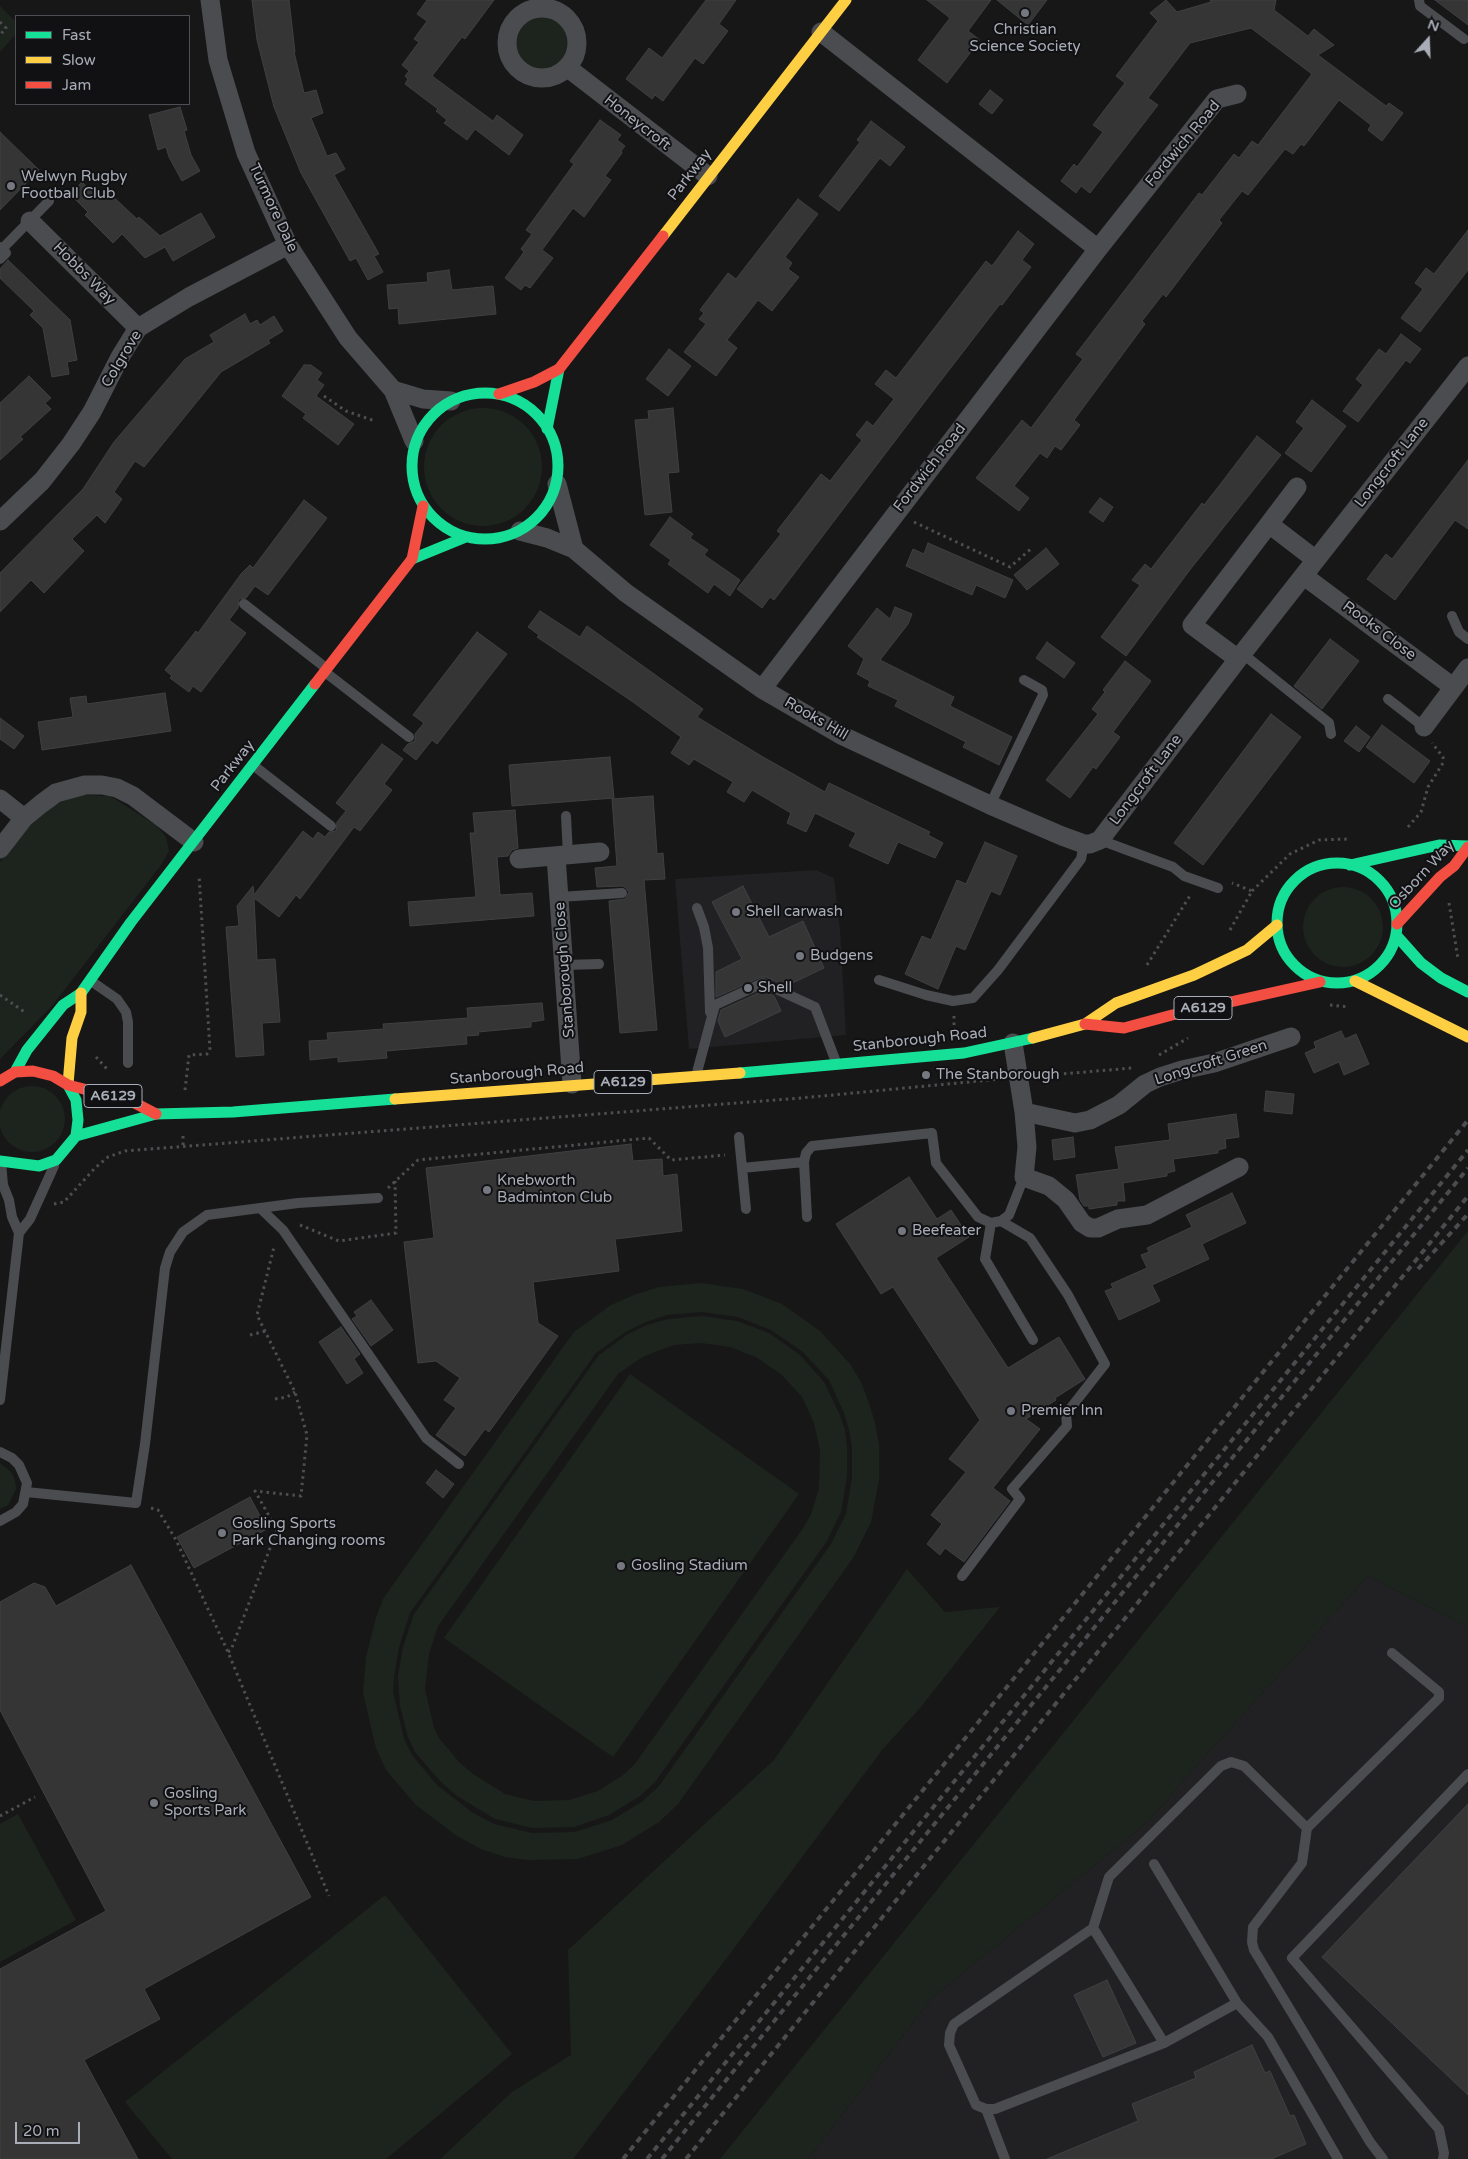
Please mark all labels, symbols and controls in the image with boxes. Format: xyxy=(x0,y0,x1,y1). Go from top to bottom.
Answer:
marker: Christian Science Society xyxy=(1019,7,1031,19)
legend xyxy=(15,15,190,105)
north arrow xyxy=(1403,15,1453,65)
text: N xyxy=(1425,16,1441,35)
place label: Christian Science Society xyxy=(969,21,1081,56)
text: Fast xyxy=(62,26,91,44)
text: Slow xyxy=(62,51,96,69)
text: Jam xyxy=(62,76,91,94)
street label: Honeycroft xyxy=(600,91,674,155)
street label: Fordwich Road xyxy=(1142,97,1224,191)
street label: Parkway xyxy=(664,146,716,204)
street label: Turmore Dale xyxy=(245,161,301,255)
place label: Welwyn Rugby Football Club xyxy=(21,168,127,203)
marker: Welwyn Rugby Football Club xyxy=(5,180,17,192)
street label: Hobbs Way xyxy=(49,239,119,309)
street label: Colgrove xyxy=(98,327,146,391)
street label: Longcroft Lane xyxy=(1351,415,1433,511)
street label: Fordwich Road xyxy=(890,420,970,516)
street label: Rooks Close xyxy=(1339,598,1419,664)
street label: Rooks Hill xyxy=(781,694,851,744)
street label: Longcroft Lane xyxy=(1106,731,1186,829)
street label: Parkway xyxy=(207,737,259,795)
street label: Osborn Way xyxy=(1386,837,1458,913)
street label: Stanborough Close xyxy=(551,902,579,1038)
place label: Shell carwash xyxy=(746,903,843,921)
marker: Shell carwash xyxy=(730,906,742,918)
place label: Budgens xyxy=(810,947,873,965)
marker: Budgens xyxy=(794,950,806,962)
place label: Shell xyxy=(758,979,792,997)
marker: Shell xyxy=(742,982,754,994)
road number: A6129 xyxy=(1174,996,1232,1020)
street label: Stanborough Road xyxy=(852,1024,988,1056)
street label: Longcroft Green xyxy=(1153,1036,1269,1090)
street label: Stanborough Road xyxy=(449,1059,585,1089)
place label: The Stanborough xyxy=(936,1066,1060,1084)
marker: The Stanborough xyxy=(920,1069,932,1081)
road number: A6129 xyxy=(594,1070,652,1094)
road number: A6129 xyxy=(84,1084,142,1108)
place label: Knebworth Badminton Club xyxy=(497,1172,612,1207)
marker: Knebworth Badminton Club xyxy=(481,1184,493,1196)
place label: Beefeater xyxy=(912,1222,981,1240)
marker: Beefeater xyxy=(896,1225,908,1237)
place label: Premier Inn xyxy=(1021,1402,1103,1420)
marker: Premier Inn xyxy=(1005,1405,1017,1417)
place label: Gosling Sports Park Changing rooms xyxy=(232,1515,385,1550)
marker: Gosling Sports Park Changing rooms xyxy=(216,1527,228,1539)
place label: Gosling Stadium xyxy=(631,1557,748,1575)
marker: Gosling Stadium xyxy=(615,1560,627,1572)
place label: Gosling Sports Park xyxy=(164,1785,246,1820)
marker: Gosling Sports Park xyxy=(148,1797,160,1809)
scale bar xyxy=(18,2112,82,2144)
text: 20 m xyxy=(23,2122,60,2140)

